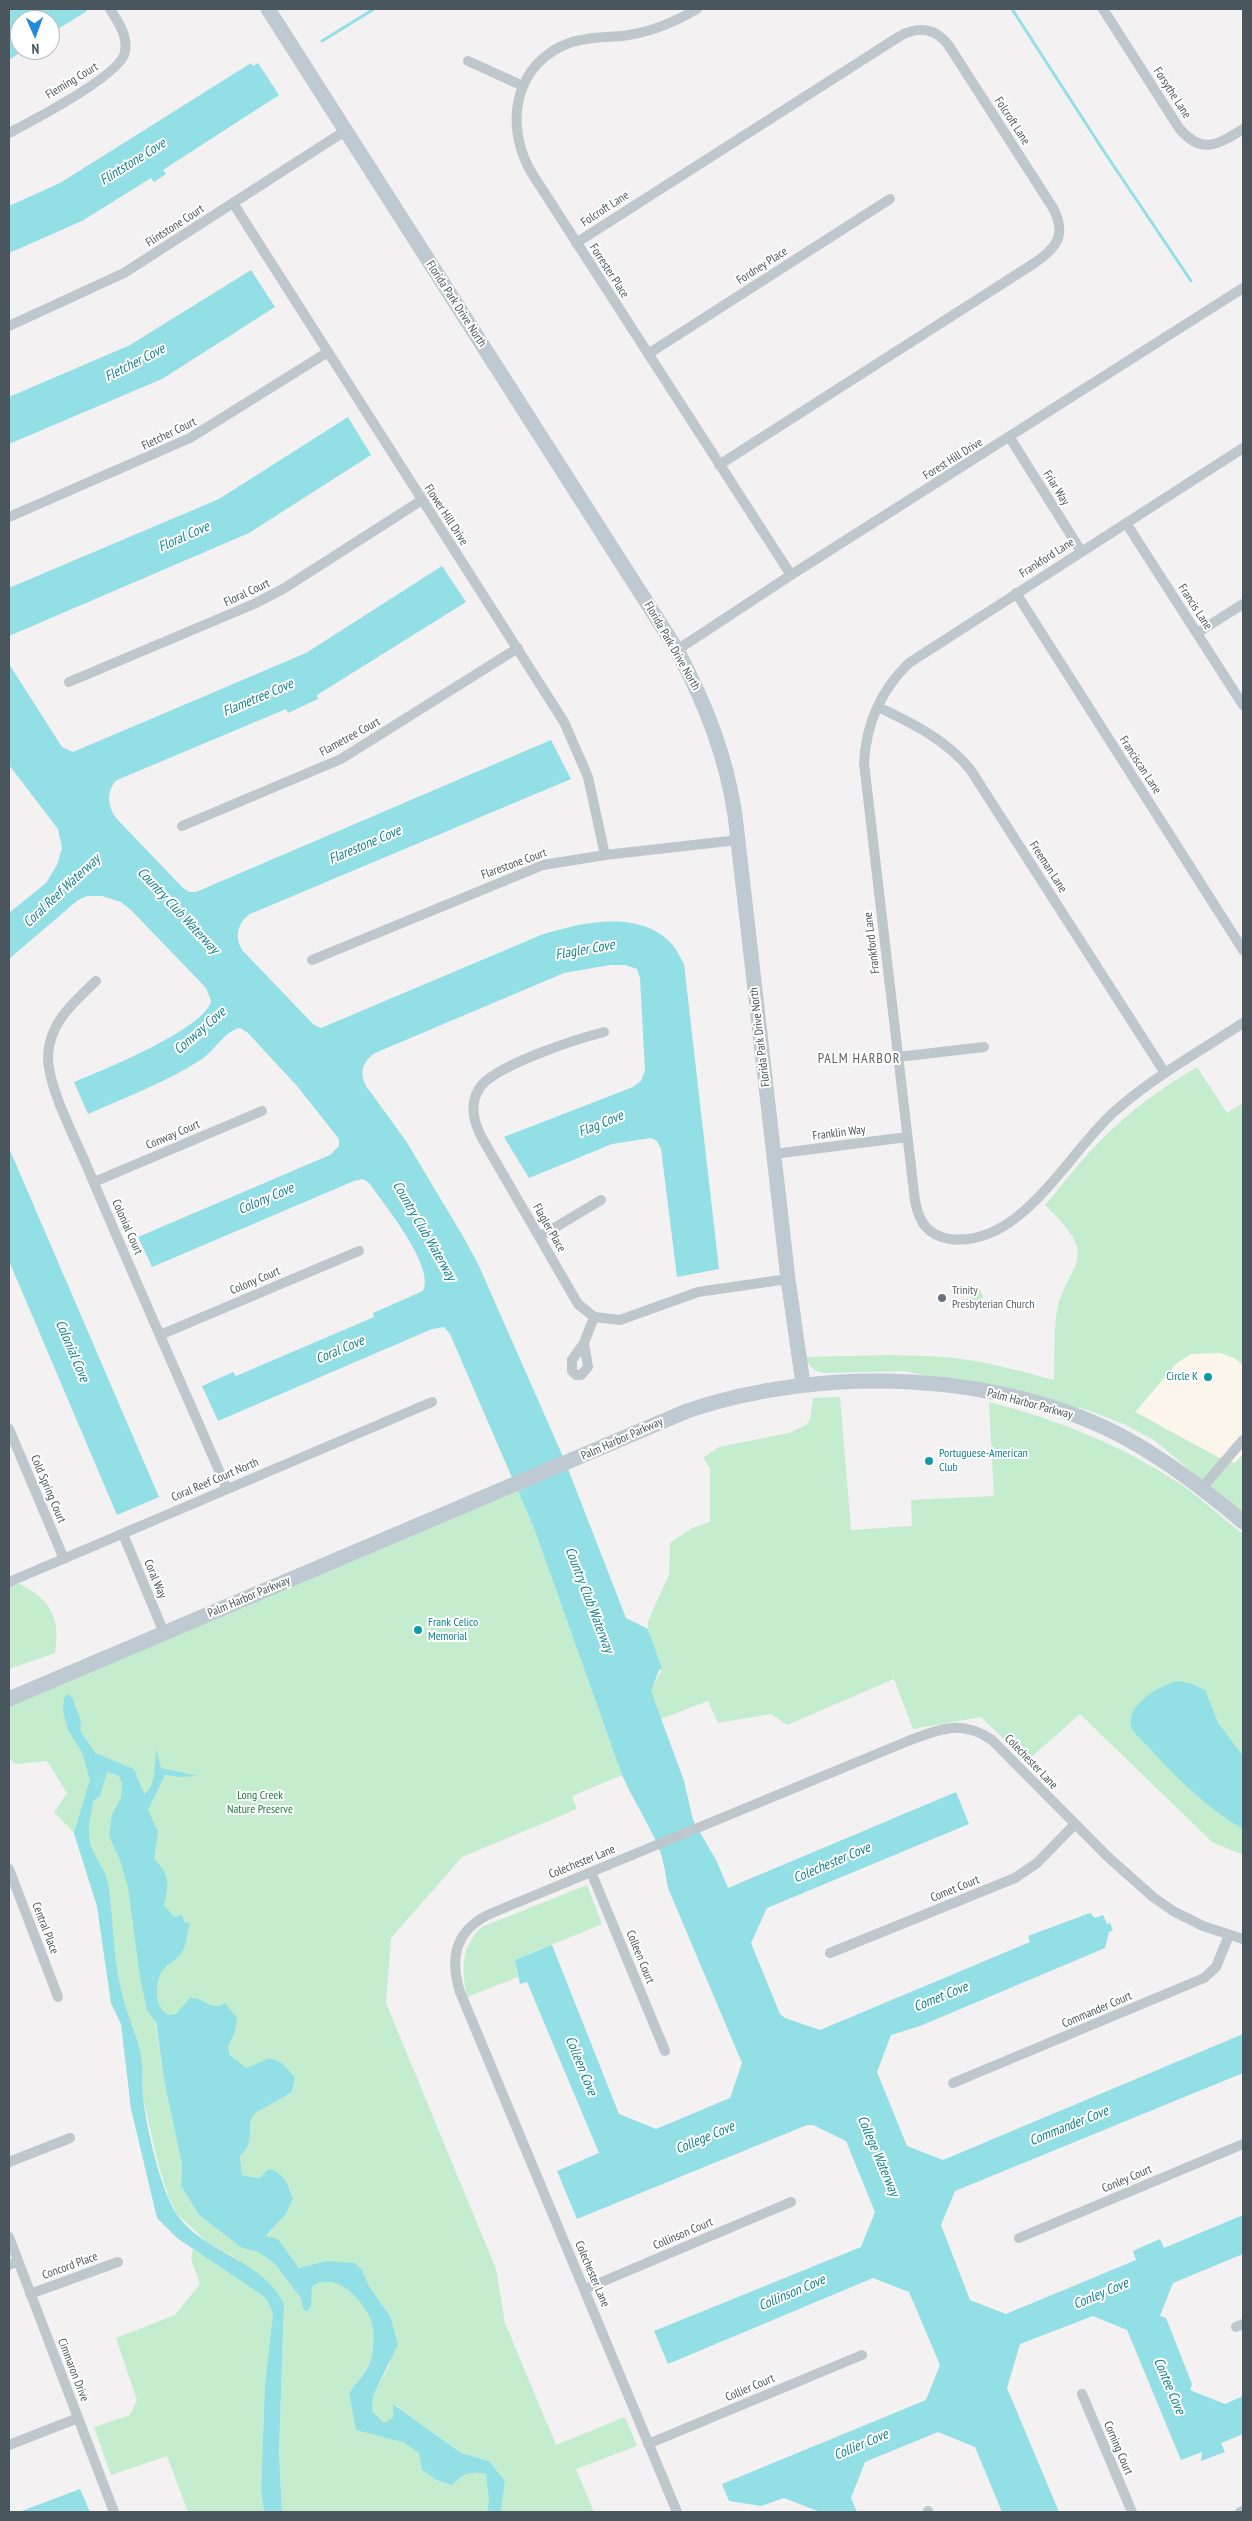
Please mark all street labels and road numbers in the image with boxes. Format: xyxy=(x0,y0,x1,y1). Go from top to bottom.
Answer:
street label: Fleming Court xyxy=(43,60,101,102)
street label: Forsythe Lane xyxy=(1150,65,1194,121)
street label: Folcroft Lane xyxy=(991,94,1033,148)
street label: Folcroft Lane xyxy=(578,188,632,230)
street label: Flintstone Court xyxy=(143,202,207,250)
street label: Forrester Place xyxy=(586,241,632,301)
street label: Fordney Place xyxy=(734,244,790,288)
street label: Florida Park Drive North xyxy=(423,258,489,350)
street label: Fletcher Court xyxy=(139,415,199,453)
street label: Forest Hill Drive xyxy=(921,435,985,483)
street label: Friar Way xyxy=(1040,468,1072,508)
street label: Flower Hill Drive xyxy=(421,482,471,548)
street label: Frankford Lane xyxy=(1017,535,1077,581)
street label: Floral Court xyxy=(222,576,272,610)
street label: Francis Lane xyxy=(1175,581,1215,633)
street label: Florida Park Drive North xyxy=(641,599,703,693)
street label: Flametree Court xyxy=(317,715,383,759)
street label: Franciscan Lane xyxy=(1116,733,1164,797)
street label: Freeman Lane xyxy=(1026,839,1070,895)
street label: Flarestone Court xyxy=(479,846,549,882)
street label: Frankford Lane xyxy=(861,911,883,975)
street label: Florida Park Drive North xyxy=(747,987,773,1087)
street label: Conway Court xyxy=(144,1117,202,1153)
street label: Franklin Way xyxy=(812,1123,866,1143)
street label: Colonial Court xyxy=(108,1197,146,1257)
street label: Flagler Place xyxy=(529,1201,569,1255)
street label: Colony Court xyxy=(228,1264,282,1298)
street label: Palm Harbor Parkway xyxy=(986,1386,1074,1422)
street label: Palm Harbor Parkway xyxy=(579,1415,665,1463)
street label: Cold Spring Court xyxy=(27,1453,69,1525)
street label: Coral Reef Court North xyxy=(169,1455,261,1505)
street label: Coral Way xyxy=(140,1557,170,1601)
street label: Palm Harbor Parkway xyxy=(206,1573,292,1621)
street label: Colechester Lane xyxy=(1001,1732,1061,1792)
street label: Colechester Lane xyxy=(547,1842,617,1882)
street label: Comet Court xyxy=(928,1873,982,1905)
street label: Central Place xyxy=(29,1900,61,1956)
street label: Colleen Court xyxy=(623,1928,657,1986)
street label: Commander Court xyxy=(1060,1989,1134,2031)
street label: Conley Court xyxy=(1100,2162,1154,2196)
street label: Collinson Court xyxy=(651,2215,715,2253)
street label: Colechester Lane xyxy=(572,2239,612,2309)
street label: Concord Place xyxy=(40,2249,100,2283)
street label: Cimmaron Drive xyxy=(54,2336,92,2404)
street label: Collier Court xyxy=(723,2371,777,2405)
street label: Corning Court xyxy=(1100,2419,1136,2477)

